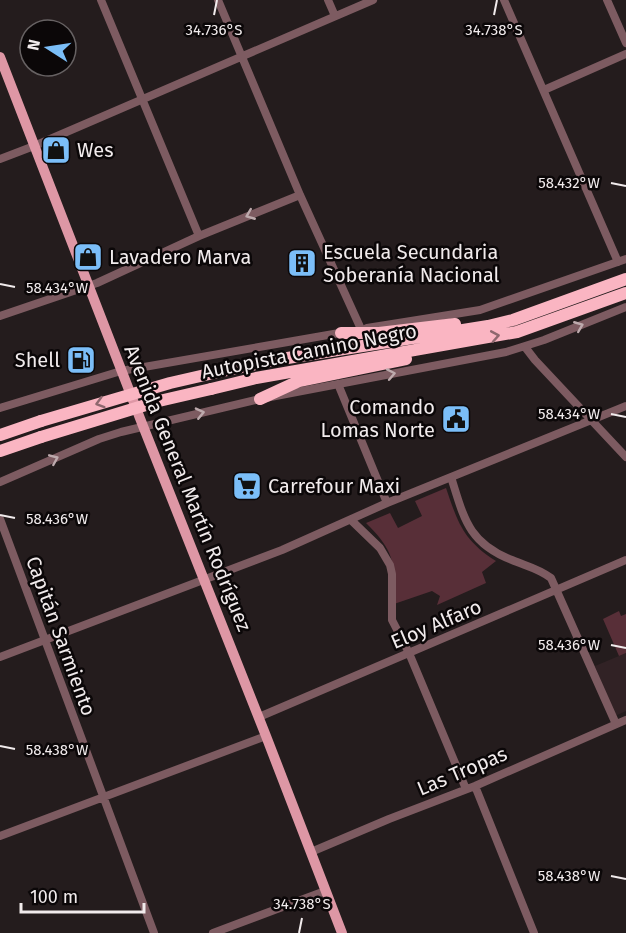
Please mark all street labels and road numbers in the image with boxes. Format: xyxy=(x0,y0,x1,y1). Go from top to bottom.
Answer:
street label: Autopista Camino Negro xyxy=(199,318,419,384)
street label: Avenida General Martín Rodríguez xyxy=(119,341,257,635)
street label: Capitán Sarmiento xyxy=(21,553,101,719)
street label: Eloy Alfaro xyxy=(387,594,485,654)
street label: Las Tropas xyxy=(413,741,511,801)

